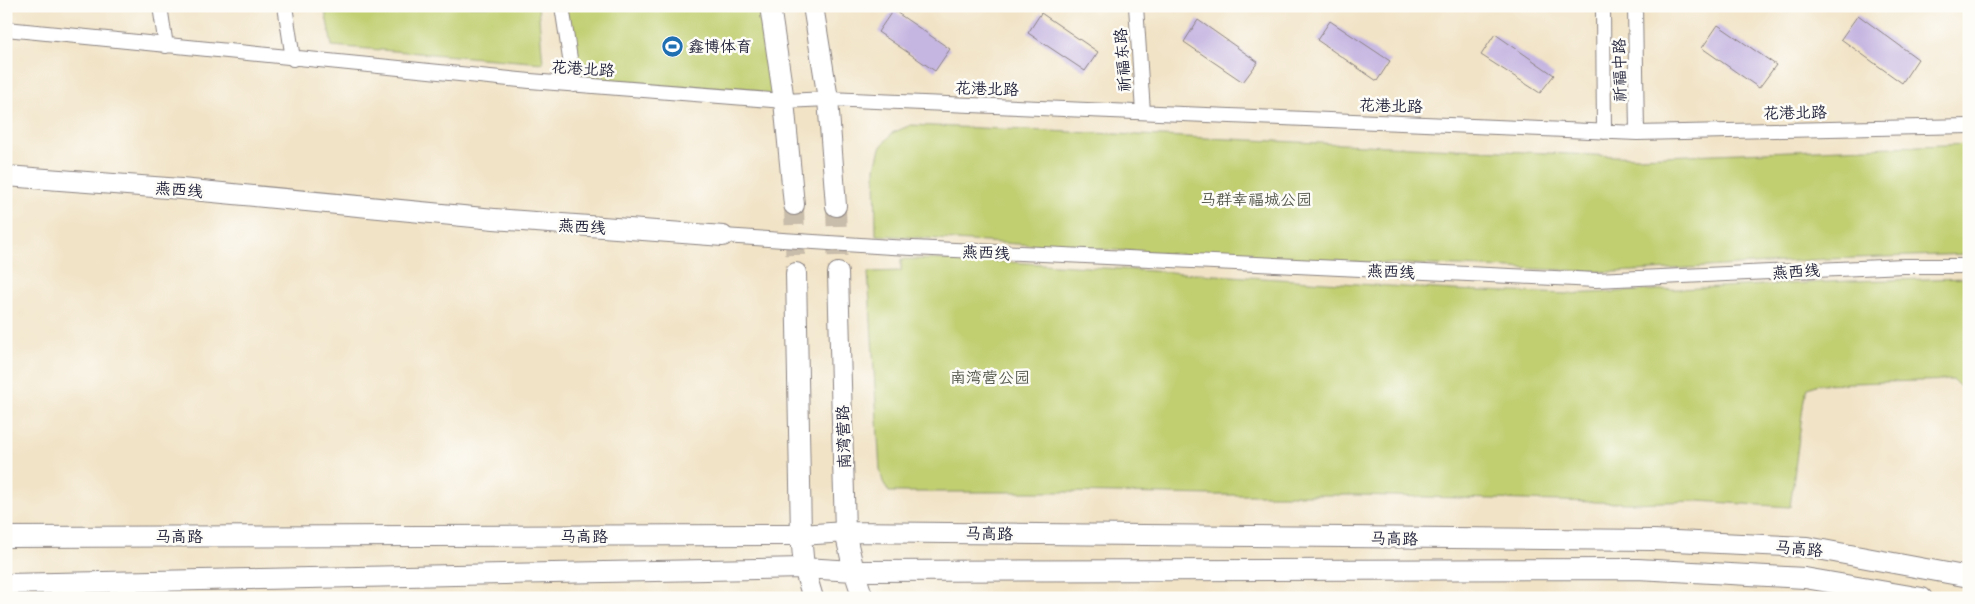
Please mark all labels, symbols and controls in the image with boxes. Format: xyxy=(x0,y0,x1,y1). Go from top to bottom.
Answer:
street label: 祈福东路 xyxy=(1112,27,1137,92)
sports icon: 鑫博体育 xyxy=(660,34,684,58)
place label: 鑫博体育 xyxy=(688,38,752,59)
street label: 祈福中路 xyxy=(1610,38,1633,102)
street label: 花港北路 xyxy=(550,58,615,83)
street label: 花港北路 xyxy=(955,79,1019,102)
street label: 花港北路 xyxy=(1359,96,1423,119)
street label: 花港北路 xyxy=(1763,103,1827,126)
street label: 燕西线 xyxy=(154,179,204,204)
park label: 马群幸福城公园 xyxy=(1200,191,1312,212)
street label: 燕西线 xyxy=(557,216,607,241)
street label: 燕西线 xyxy=(961,243,1010,266)
street label: 燕西线 xyxy=(1366,262,1415,285)
street label: 燕西线 xyxy=(1772,262,1821,285)
park label: 南湾营公园 xyxy=(950,369,1030,390)
street label: 南湾营路 xyxy=(834,405,857,469)
street label: 马高路 xyxy=(965,525,1013,546)
street label: 马高路 xyxy=(155,528,203,549)
street label: 马高路 xyxy=(560,528,608,549)
street label: 马高路 xyxy=(1370,530,1418,551)
street label: 马高路 xyxy=(1774,538,1824,563)

